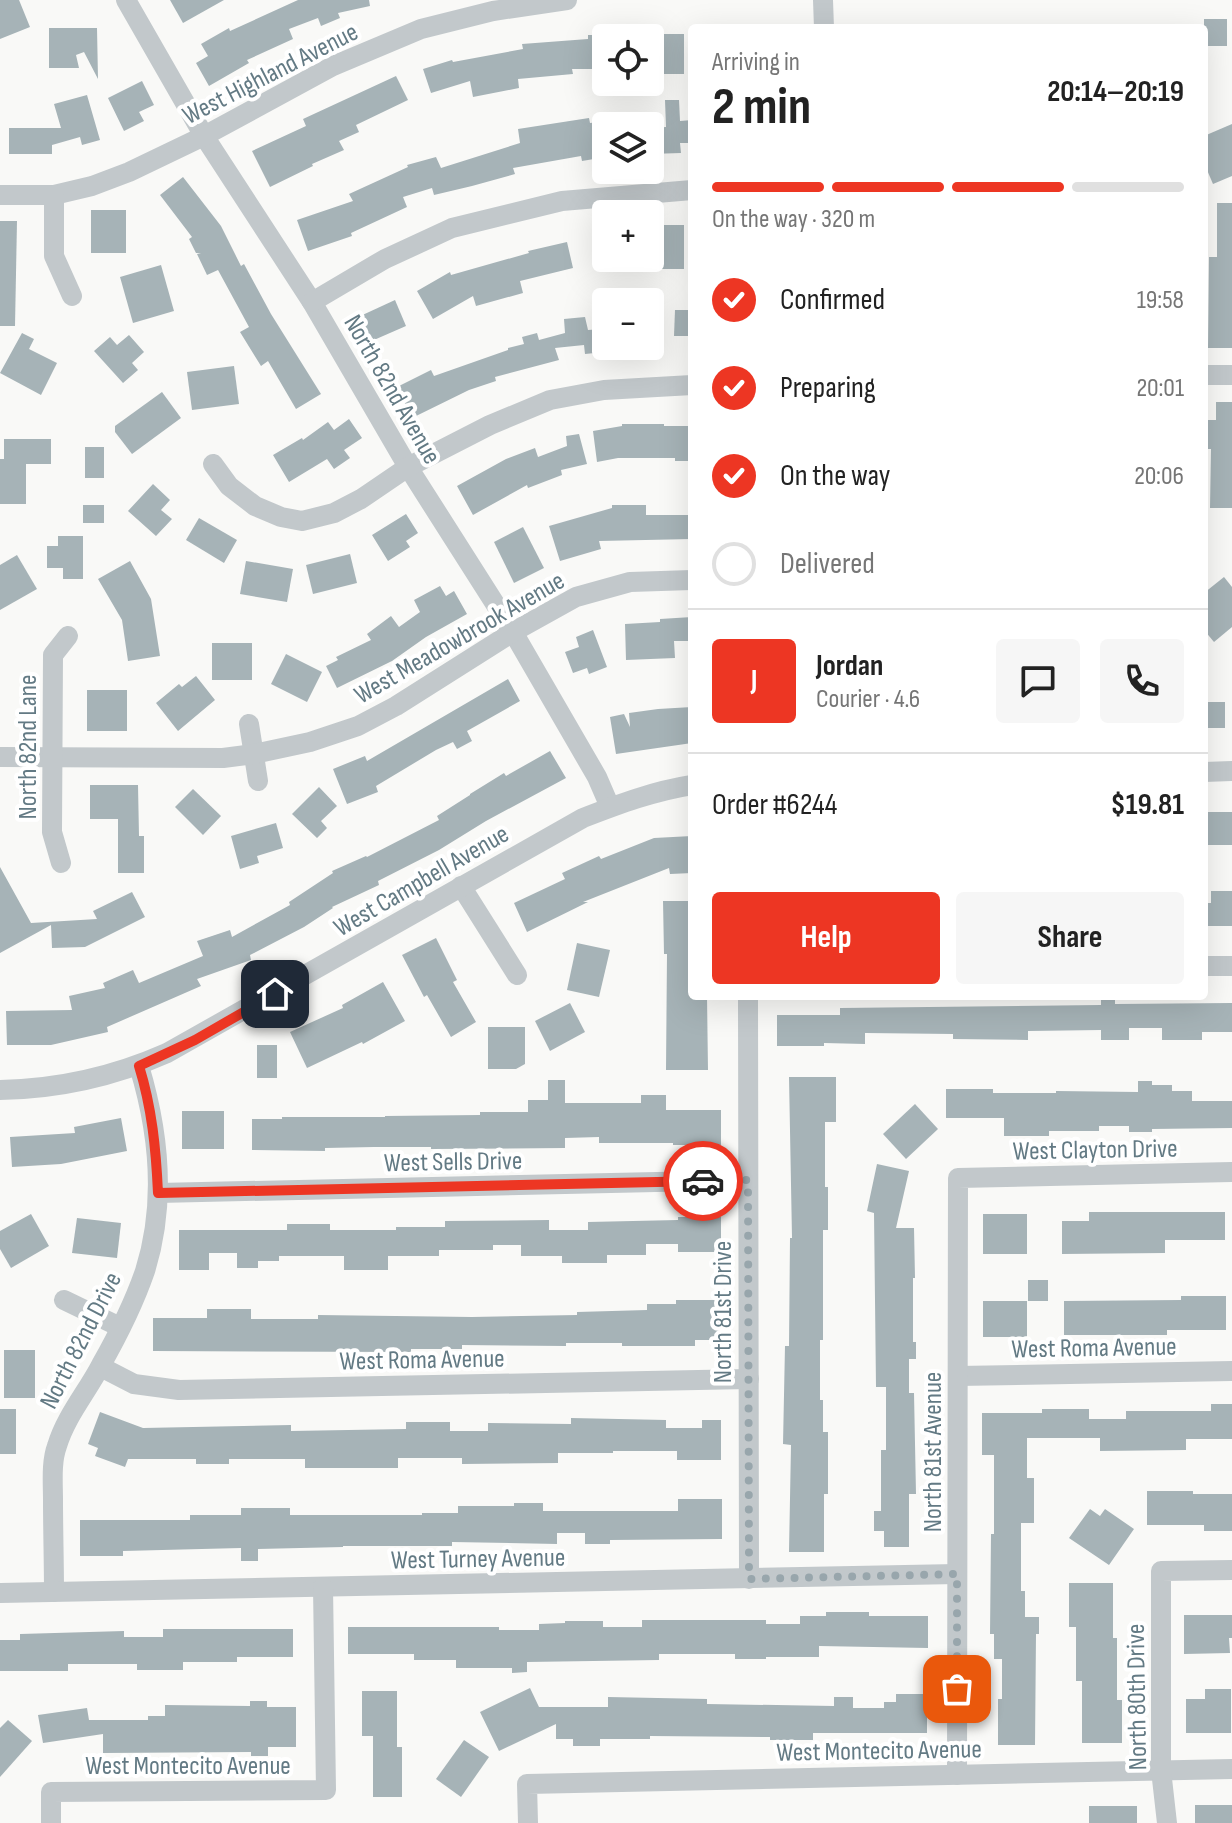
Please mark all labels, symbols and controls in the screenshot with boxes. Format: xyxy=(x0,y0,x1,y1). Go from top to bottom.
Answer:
street label: West Highland Avenue xyxy=(178,17,363,132)
map controls xyxy=(592,24,664,360)
button: locate xyxy=(592,24,664,96)
text: Arriving in xyxy=(712,47,800,78)
text: 20:14–20:19 xyxy=(1047,74,1184,110)
text: 2 min xyxy=(712,76,811,139)
button: layers xyxy=(592,112,664,184)
button: + xyxy=(592,200,664,272)
text: On the way · 320 m xyxy=(712,204,875,235)
icon: check xyxy=(712,278,756,322)
text: Confirmed xyxy=(780,282,885,318)
text: 19:58 xyxy=(1137,285,1184,316)
button: − xyxy=(592,288,664,360)
street label: North 82nd Avenue xyxy=(336,310,447,470)
icon: check xyxy=(712,366,756,410)
text: Preparing xyxy=(780,370,876,406)
text: 20:01 xyxy=(1136,373,1184,404)
icon: check xyxy=(712,454,756,498)
text: On the way xyxy=(780,458,890,494)
text: 20:06 xyxy=(1134,461,1184,492)
text: Delivered xyxy=(780,546,875,582)
street label: West Meadowbrook Avenue xyxy=(349,566,570,711)
button: chat xyxy=(996,639,1080,723)
button: phone xyxy=(1100,639,1184,723)
text: Jordan xyxy=(816,648,883,684)
text: J xyxy=(751,663,757,699)
street label: North 82nd Lane xyxy=(13,675,44,819)
text: Courier · 4.6 xyxy=(816,684,920,715)
text: Order #6244 xyxy=(712,787,837,823)
text: $19.81 xyxy=(1110,787,1184,823)
street label: West Campbell Avenue xyxy=(329,819,515,944)
button: Help xyxy=(712,892,940,984)
button: Share xyxy=(956,892,1184,984)
pin xyxy=(241,960,309,1028)
icon: home xyxy=(253,972,297,1016)
street label: West Clayton Drive xyxy=(1012,1134,1178,1167)
courier xyxy=(663,1141,743,1221)
street label: West Sells Drive xyxy=(384,1146,523,1179)
icon: car xyxy=(681,1159,725,1203)
street label: North 81st Drive xyxy=(708,1241,739,1383)
street label: North 82nd Drive xyxy=(34,1267,129,1414)
street label: West Roma Avenue xyxy=(1011,1332,1177,1365)
street label: West Roma Avenue xyxy=(339,1344,505,1377)
street label: North 81st Avenue xyxy=(918,1372,949,1532)
street label: West Turney Avenue xyxy=(391,1542,566,1577)
street label: North 80th Drive xyxy=(1121,1623,1154,1771)
pin xyxy=(923,1655,991,1723)
icon: bag xyxy=(935,1667,979,1711)
street label: West Montecito Avenue xyxy=(776,1734,982,1769)
street label: West Montecito Avenue xyxy=(85,1751,291,1782)

